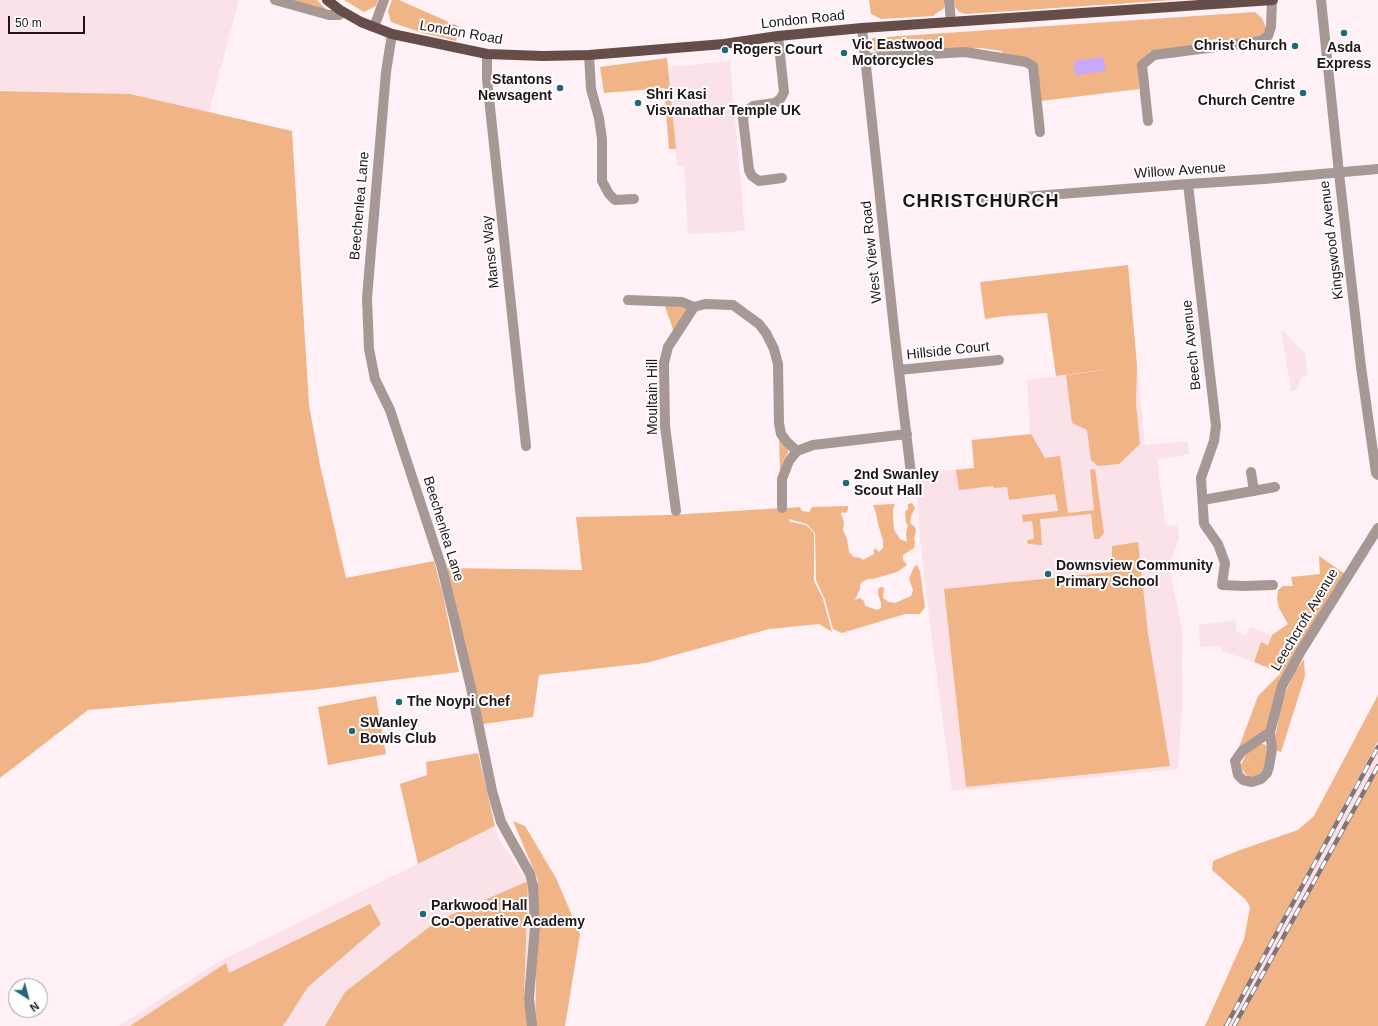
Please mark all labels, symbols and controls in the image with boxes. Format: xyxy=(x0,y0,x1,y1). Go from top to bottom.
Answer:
street label: London Road xyxy=(760,7,846,33)
scale bar xyxy=(10,8,87,34)
text: 50 m xyxy=(15,16,42,30)
street label: London Road xyxy=(418,17,504,49)
marker: Asda Express xyxy=(1339,28,1349,38)
place label: Vic Eastwood Motorcycles xyxy=(852,37,943,70)
place label: Christ Church xyxy=(1194,38,1287,54)
place label: Asda Express xyxy=(1317,40,1371,72)
marker: Christ Church xyxy=(1290,41,1300,51)
place label: Rogers Court xyxy=(733,42,822,58)
marker: Rogers Court xyxy=(720,45,730,55)
marker: Vic Eastwood Motorcycles xyxy=(839,48,849,58)
place label: Stantons Newsagent xyxy=(478,72,552,104)
place label: Christ Church Centre xyxy=(1198,77,1295,110)
marker: Stantons Newsagent xyxy=(555,83,565,93)
place label: Shri Kasi Visvanathar Temple UK xyxy=(646,87,801,120)
marker: Christ Church Centre xyxy=(1298,88,1308,98)
marker: Shri Kasi Visvanathar Temple UK xyxy=(633,98,643,108)
street label: Beechenlea Lane xyxy=(347,151,373,261)
street label: Willow Avenue xyxy=(1134,159,1226,183)
street label: Kingswood Avenue xyxy=(1316,180,1348,300)
district label: CHRISTCHURCH xyxy=(903,191,1059,213)
street label: West View Road xyxy=(858,200,886,304)
street label: Manse Way xyxy=(479,215,503,289)
street label: Beech Avenue xyxy=(1179,299,1205,391)
street label: Hillside Court xyxy=(906,338,990,364)
street label: Moultain Hill xyxy=(645,359,661,435)
place label: 2nd Swanley Scout Hall xyxy=(854,467,939,500)
street label: Beechenlea Lane xyxy=(419,474,467,584)
marker: 2nd Swanley Scout Hall xyxy=(841,478,851,488)
place label: Downsview Community Primary School xyxy=(1056,558,1213,590)
street label: Leechcroft Avenue xyxy=(1268,566,1342,674)
marker: Downsview Community Primary School xyxy=(1043,569,1053,579)
place label: The Noypi Chef xyxy=(407,694,510,710)
marker: The Noypi Chef xyxy=(394,697,404,707)
place label: SWanley Bowls Club xyxy=(360,715,436,748)
marker: SWanley Bowls Club xyxy=(347,726,357,736)
place label: Parkwood Hall Co-Operative Academy xyxy=(431,898,585,930)
marker: Parkwood Hall Co-Operative Academy xyxy=(418,909,428,919)
north arrow xyxy=(8,978,48,1018)
text: N xyxy=(28,1000,41,1014)

